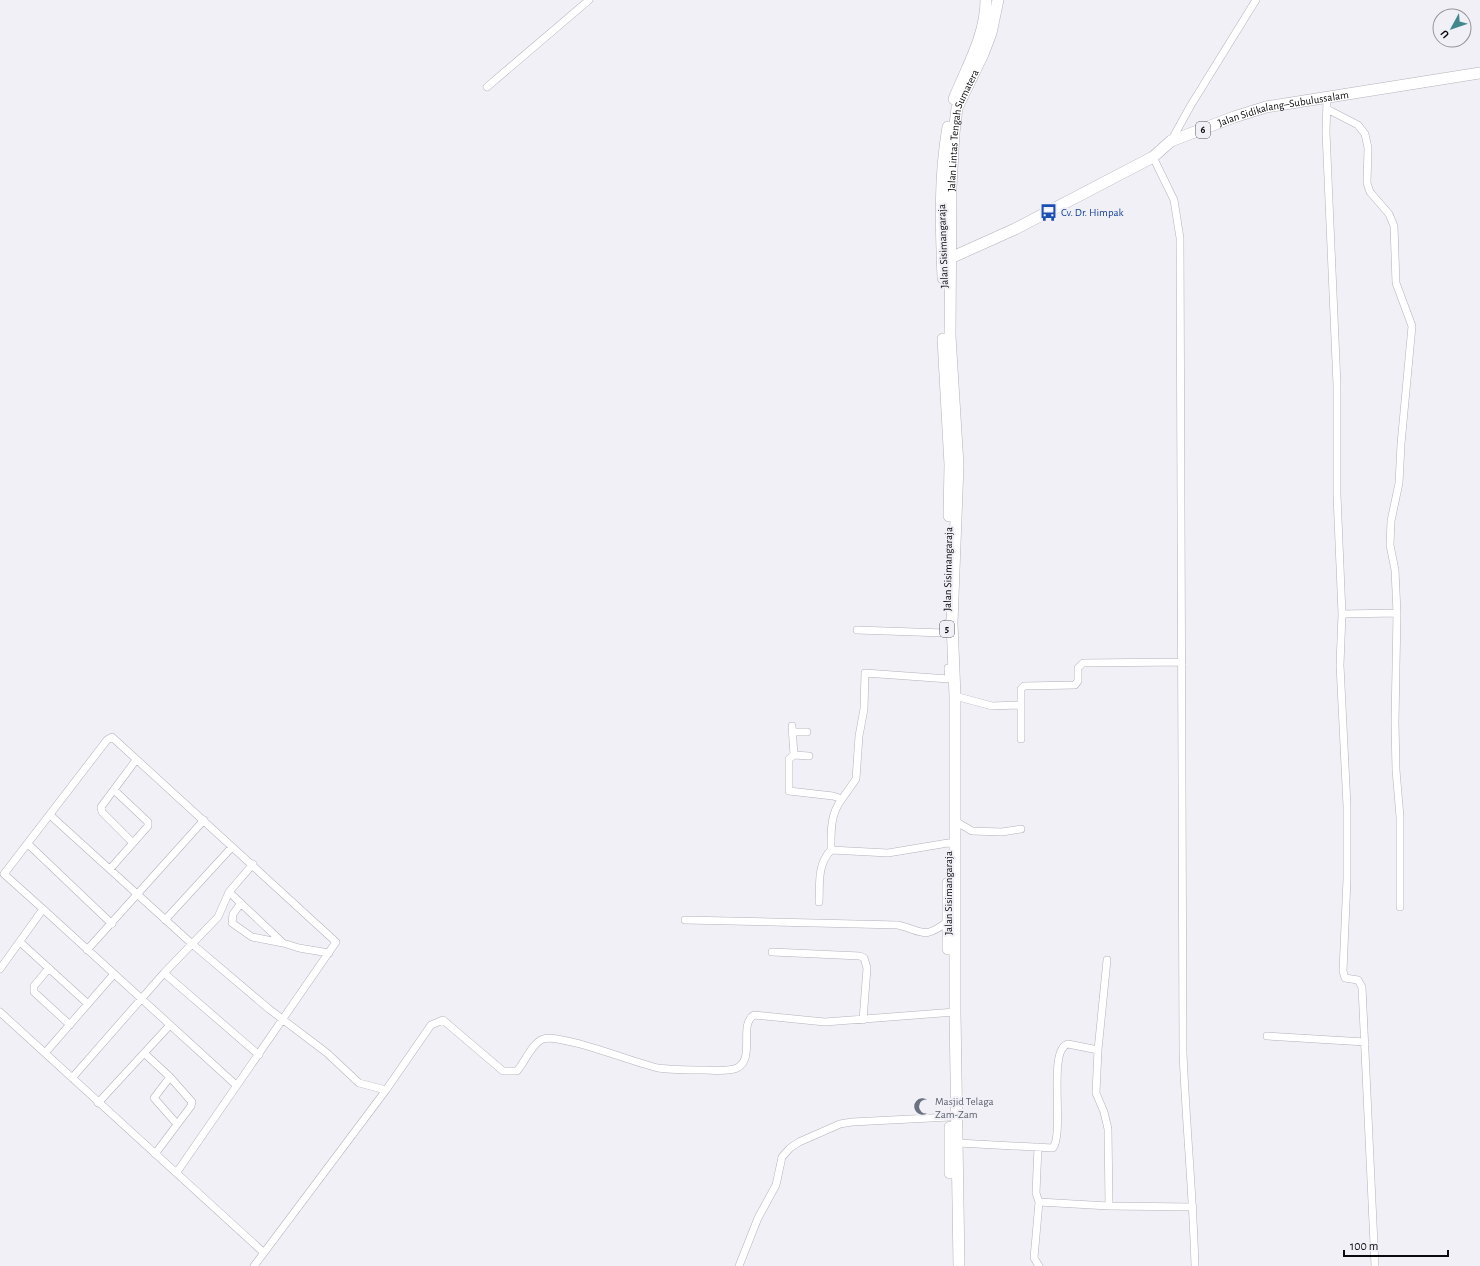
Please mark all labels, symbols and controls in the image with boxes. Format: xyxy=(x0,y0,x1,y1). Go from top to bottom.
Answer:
north arrow xyxy=(1432,8,1472,48)
text: U xyxy=(1438,28,1451,40)
street label: Jalan Lintas Tengah Sumatera xyxy=(945,68,980,191)
street label: Jalan Sidikalang–Subulussalam xyxy=(1216,88,1350,128)
road number: 6 xyxy=(1196,122,1210,138)
bus stop icon: Cv. Dr. Himpak xyxy=(1038,202,1058,222)
street label: Jalan Sisimangaraja xyxy=(936,204,950,288)
place label: Cv. Dr. Himpak xyxy=(1061,207,1124,218)
street label: Jalan Sisimangaraja xyxy=(942,527,954,611)
road number: 5 xyxy=(940,621,954,637)
street label: Jalan Sisimangaraja xyxy=(943,851,954,935)
place label: Masjid Telaga Zam-Zam xyxy=(935,1096,994,1120)
mosque icon: Masjid Telaga Zam-Zam xyxy=(912,1097,932,1117)
scale bar xyxy=(1344,1232,1448,1258)
text: 100 m xyxy=(1350,1240,1378,1252)

